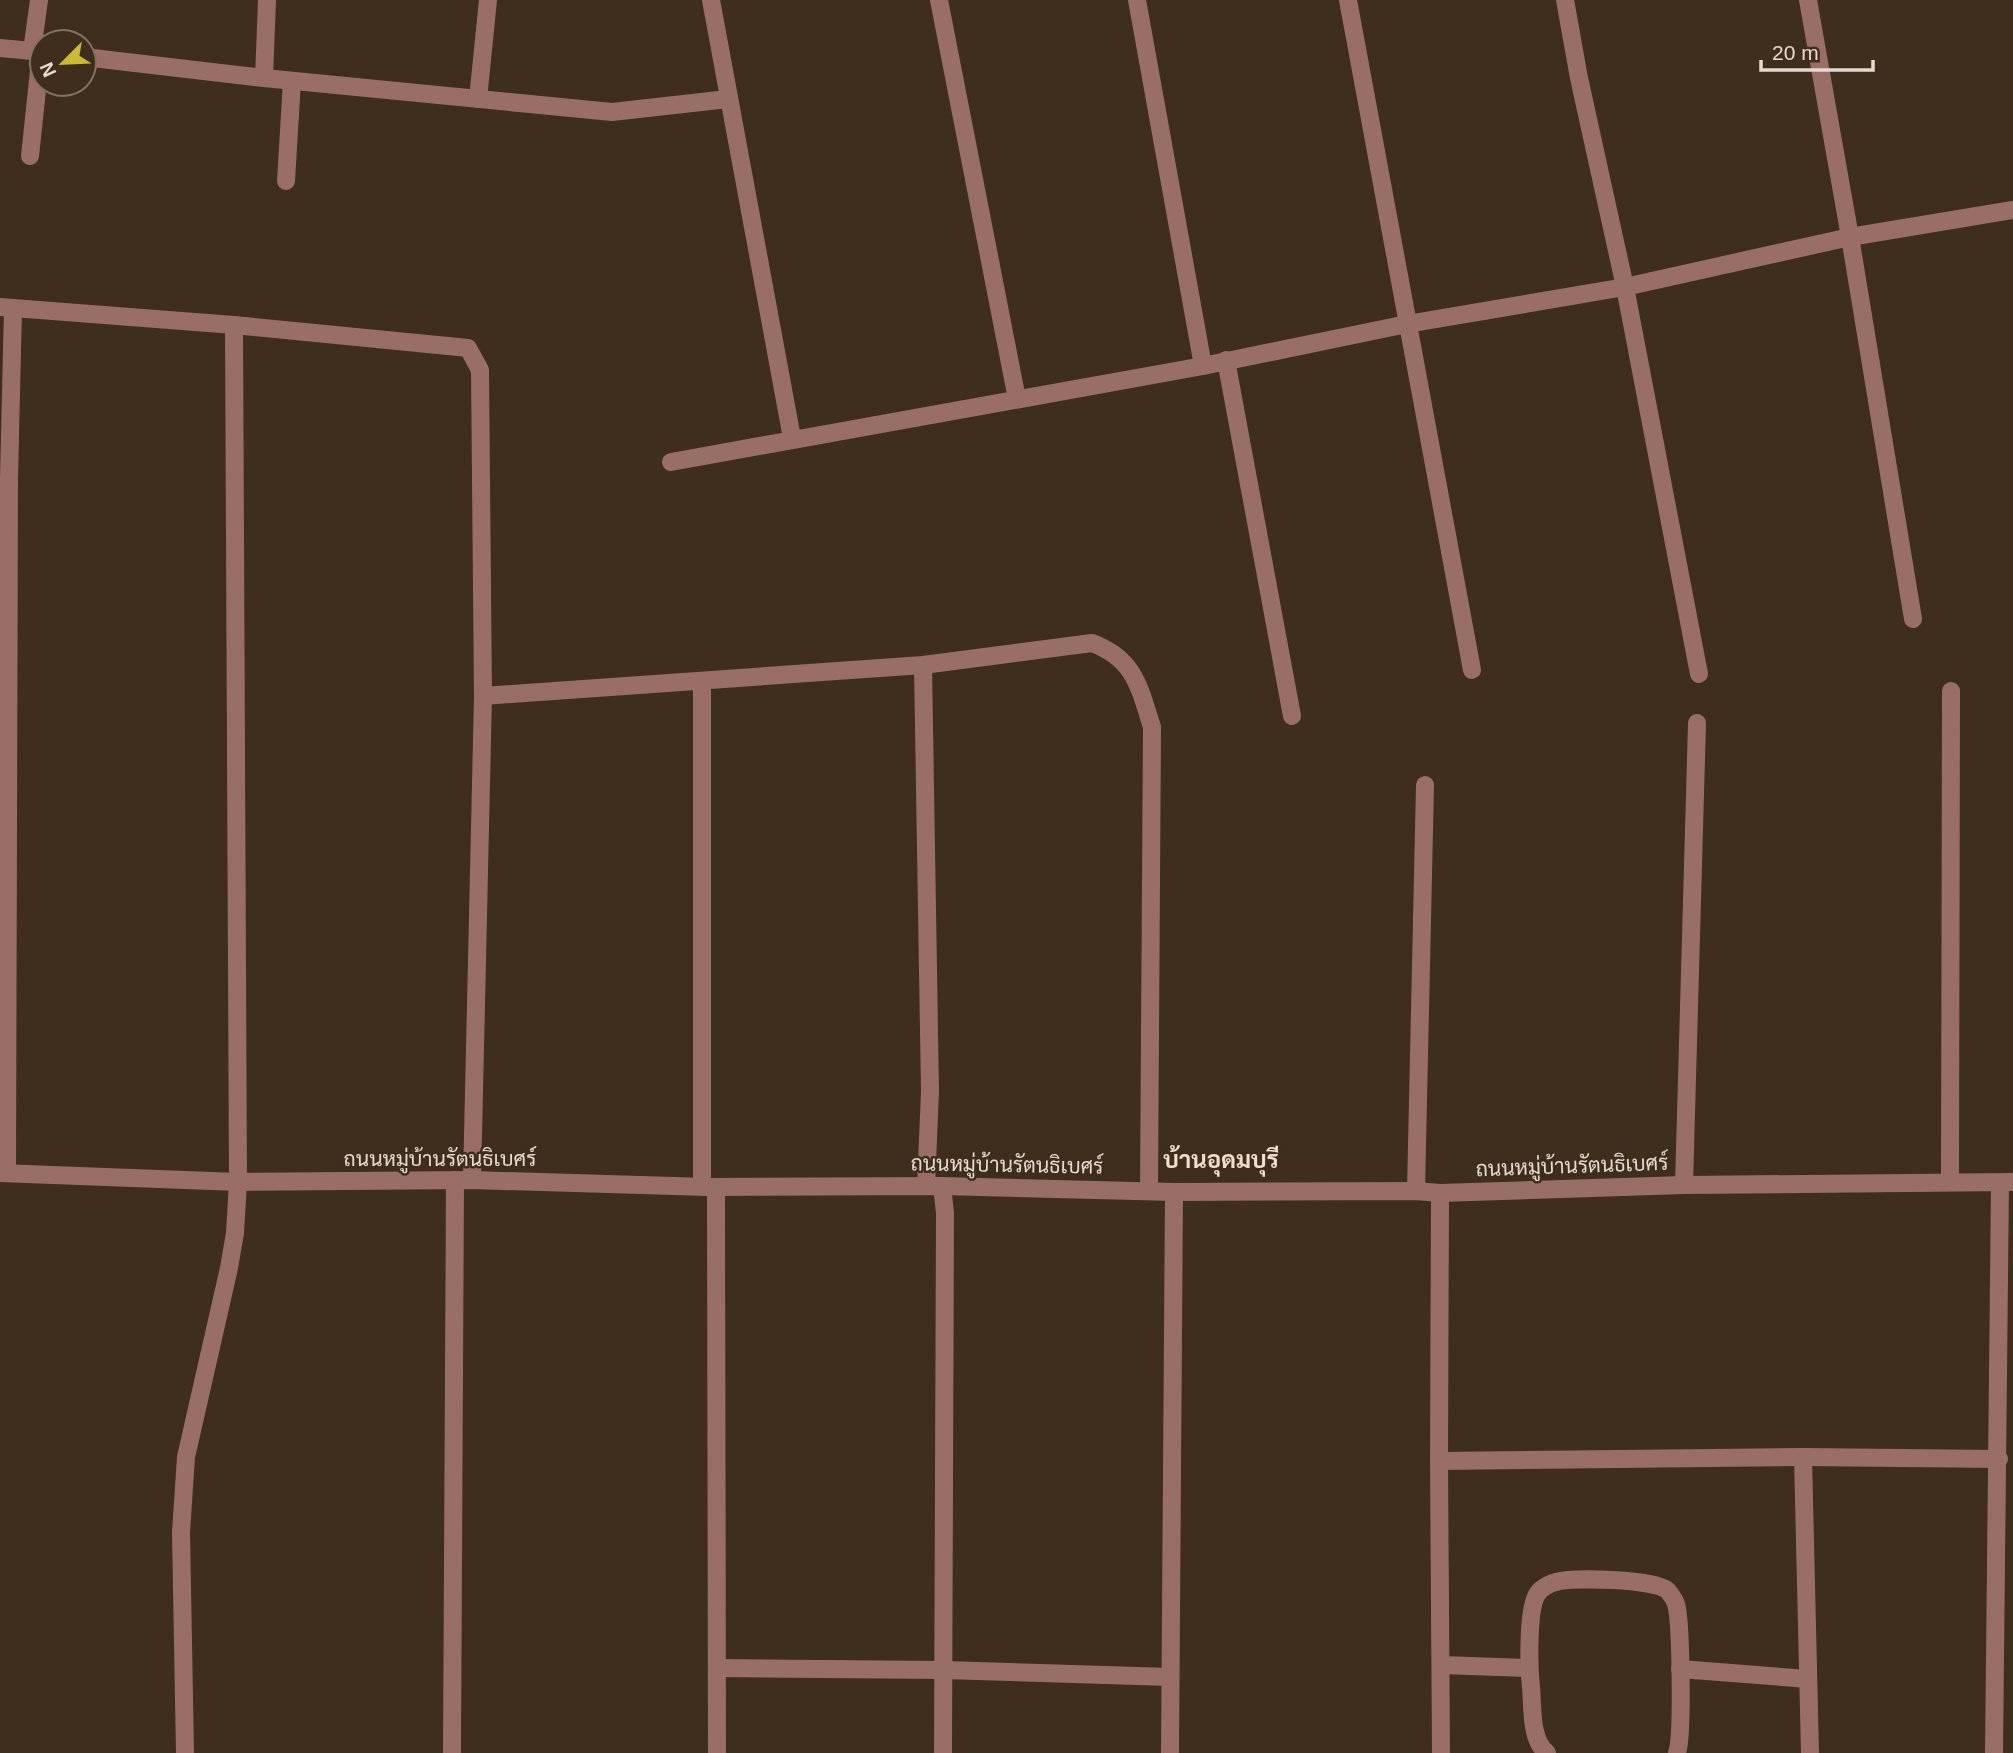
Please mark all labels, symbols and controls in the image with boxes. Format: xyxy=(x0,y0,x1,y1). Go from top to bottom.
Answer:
north arrow xyxy=(28,28,98,98)
scale bar xyxy=(1761,28,1873,72)
text: 20 m xyxy=(1772,41,1819,64)
text: N xyxy=(36,59,60,80)
district label: บ้านอุดมบุรี xyxy=(1163,1144,1279,1177)
street label: ถนนหมู่บ้านรัตนธิเบศร์ xyxy=(344,1145,536,1174)
street label: ถนนหมู่บ้านรัตนธิเบศร์ xyxy=(910,1149,1104,1182)
street label: ถนนหมู่บ้านรัตนธิเบศร์ xyxy=(1475,1149,1669,1184)

